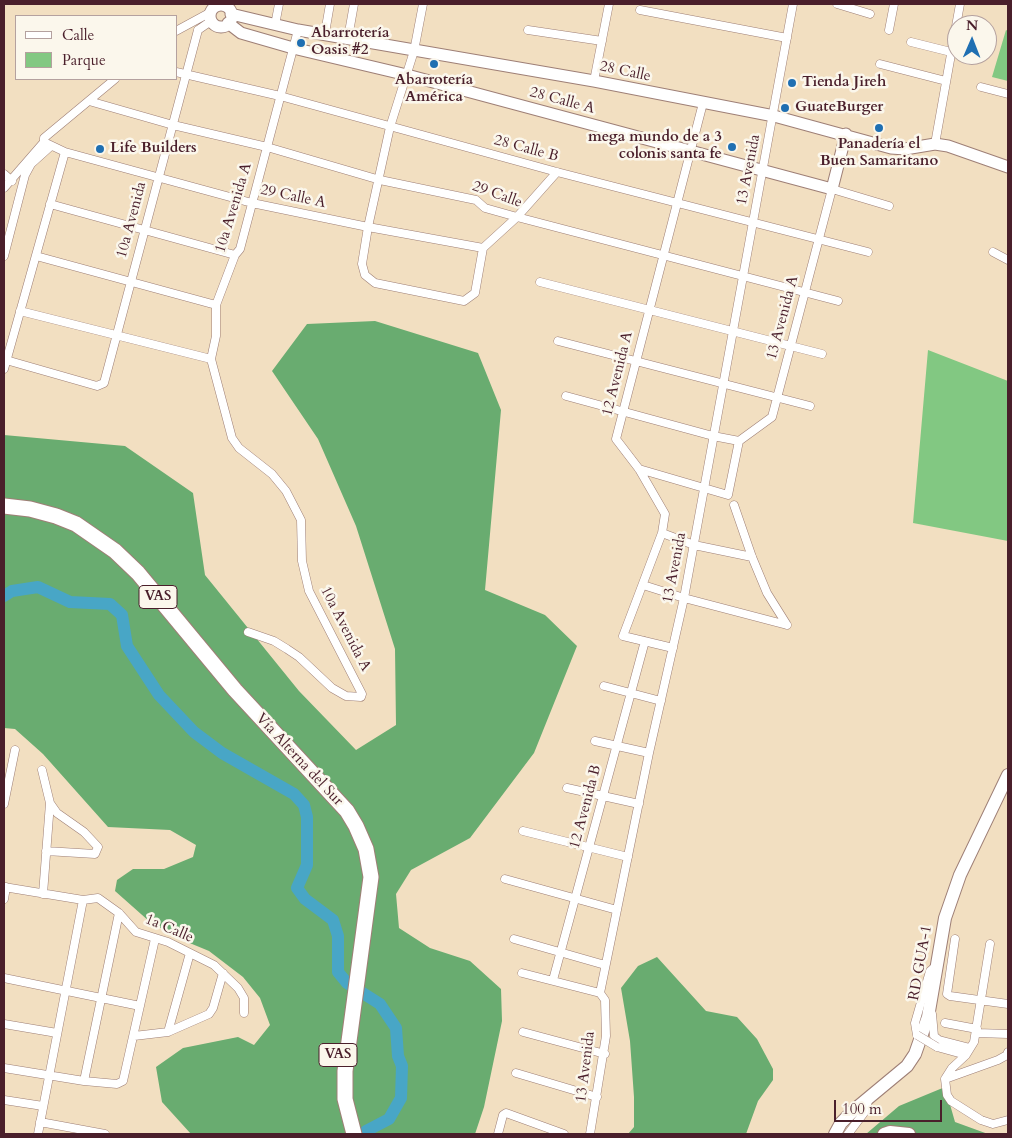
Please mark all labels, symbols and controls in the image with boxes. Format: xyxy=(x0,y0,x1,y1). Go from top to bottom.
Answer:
legend xyxy=(15,15,178,80)
north arrow xyxy=(947,15,997,65)
text: N xyxy=(966,16,978,35)
text: Calle xyxy=(62,25,94,45)
place label: Abarrotería Oasis #2 xyxy=(311,25,389,60)
marker: Abarrotería Oasis #2 xyxy=(295,37,307,49)
text: Parque xyxy=(62,50,106,70)
marker: Abarrotería América xyxy=(428,58,440,70)
street label: 28 Calle xyxy=(598,58,652,86)
place label: Abarrotería América xyxy=(395,72,473,107)
place label: Tienda Jireh xyxy=(802,74,886,92)
marker: Tienda Jireh xyxy=(786,77,798,89)
street label: 28 Calle A xyxy=(528,84,596,118)
place label: GuateBurger xyxy=(795,99,883,117)
marker: GuateBurger xyxy=(779,102,791,114)
marker: Panadería el Buen Samaritano xyxy=(873,122,885,134)
place label: mega mundo de a 3 colonis santa fe xyxy=(588,129,722,164)
street label: 28 Calle B xyxy=(492,132,560,166)
street label: 13 Avenida xyxy=(733,133,765,207)
place label: Panadería el Buen Samaritano xyxy=(820,136,938,171)
place label: Life Builders xyxy=(110,140,197,158)
marker: mega mundo de a 3 colonis santa fe xyxy=(726,141,738,153)
marker: Life Builders xyxy=(94,143,106,155)
street label: 10a Avenida A xyxy=(212,161,256,255)
street label: 29 Calle xyxy=(470,178,524,212)
street label: 10a Avenida xyxy=(113,180,151,260)
street label: 29 Calle A xyxy=(259,181,327,213)
street label: 13 Avenida A xyxy=(763,274,803,362)
street label: 12 Avenida A xyxy=(599,330,637,418)
street label: 13 Avenida xyxy=(659,531,691,605)
street label: 10a Avenida A xyxy=(316,584,374,674)
road number: VAS xyxy=(139,586,177,608)
street label: Vía Alterna del Sur xyxy=(251,710,347,810)
street label: 12 Avenida B xyxy=(566,763,606,851)
street label: 1a Calle xyxy=(142,911,196,947)
street label: RD GUA-1 xyxy=(906,924,936,1002)
street label: 13 Avenida xyxy=(573,1030,599,1104)
road number: VAS xyxy=(319,1044,357,1066)
scale bar xyxy=(837,1090,944,1122)
text: 100 m xyxy=(842,1099,882,1119)

